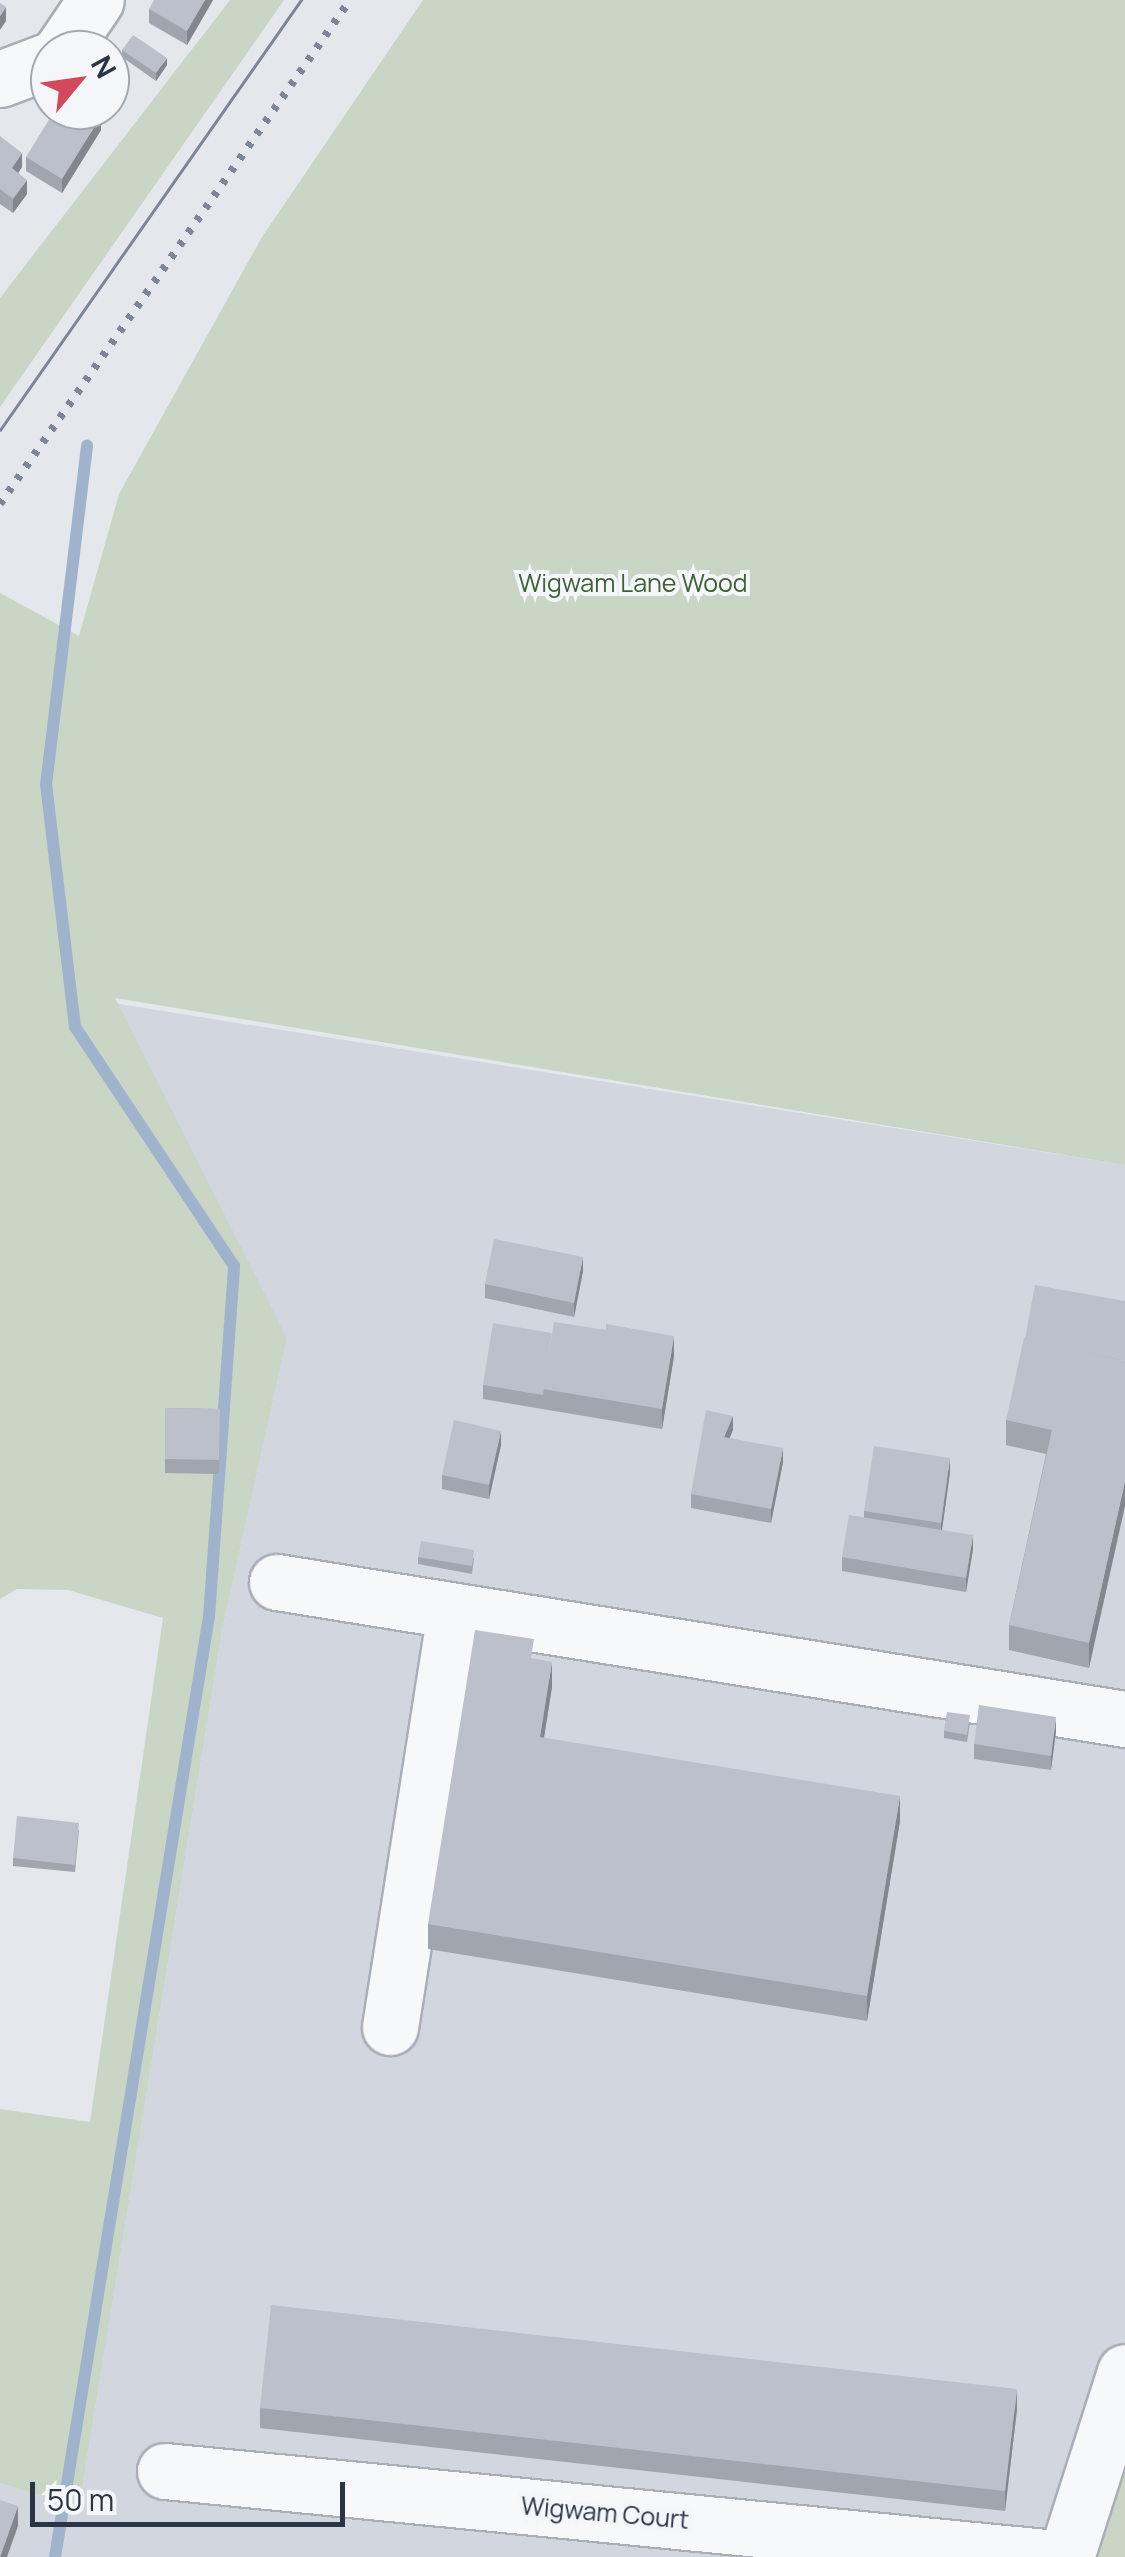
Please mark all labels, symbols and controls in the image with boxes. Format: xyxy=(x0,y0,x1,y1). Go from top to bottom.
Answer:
north arrow xyxy=(30,30,130,130)
text: N xyxy=(83,48,126,84)
park label: Wigwam Lane Wood xyxy=(518,568,748,598)
scale bar xyxy=(35,2462,350,2524)
text: 50 m xyxy=(47,2479,114,2520)
street label: Wigwam Court xyxy=(520,2491,690,2535)

